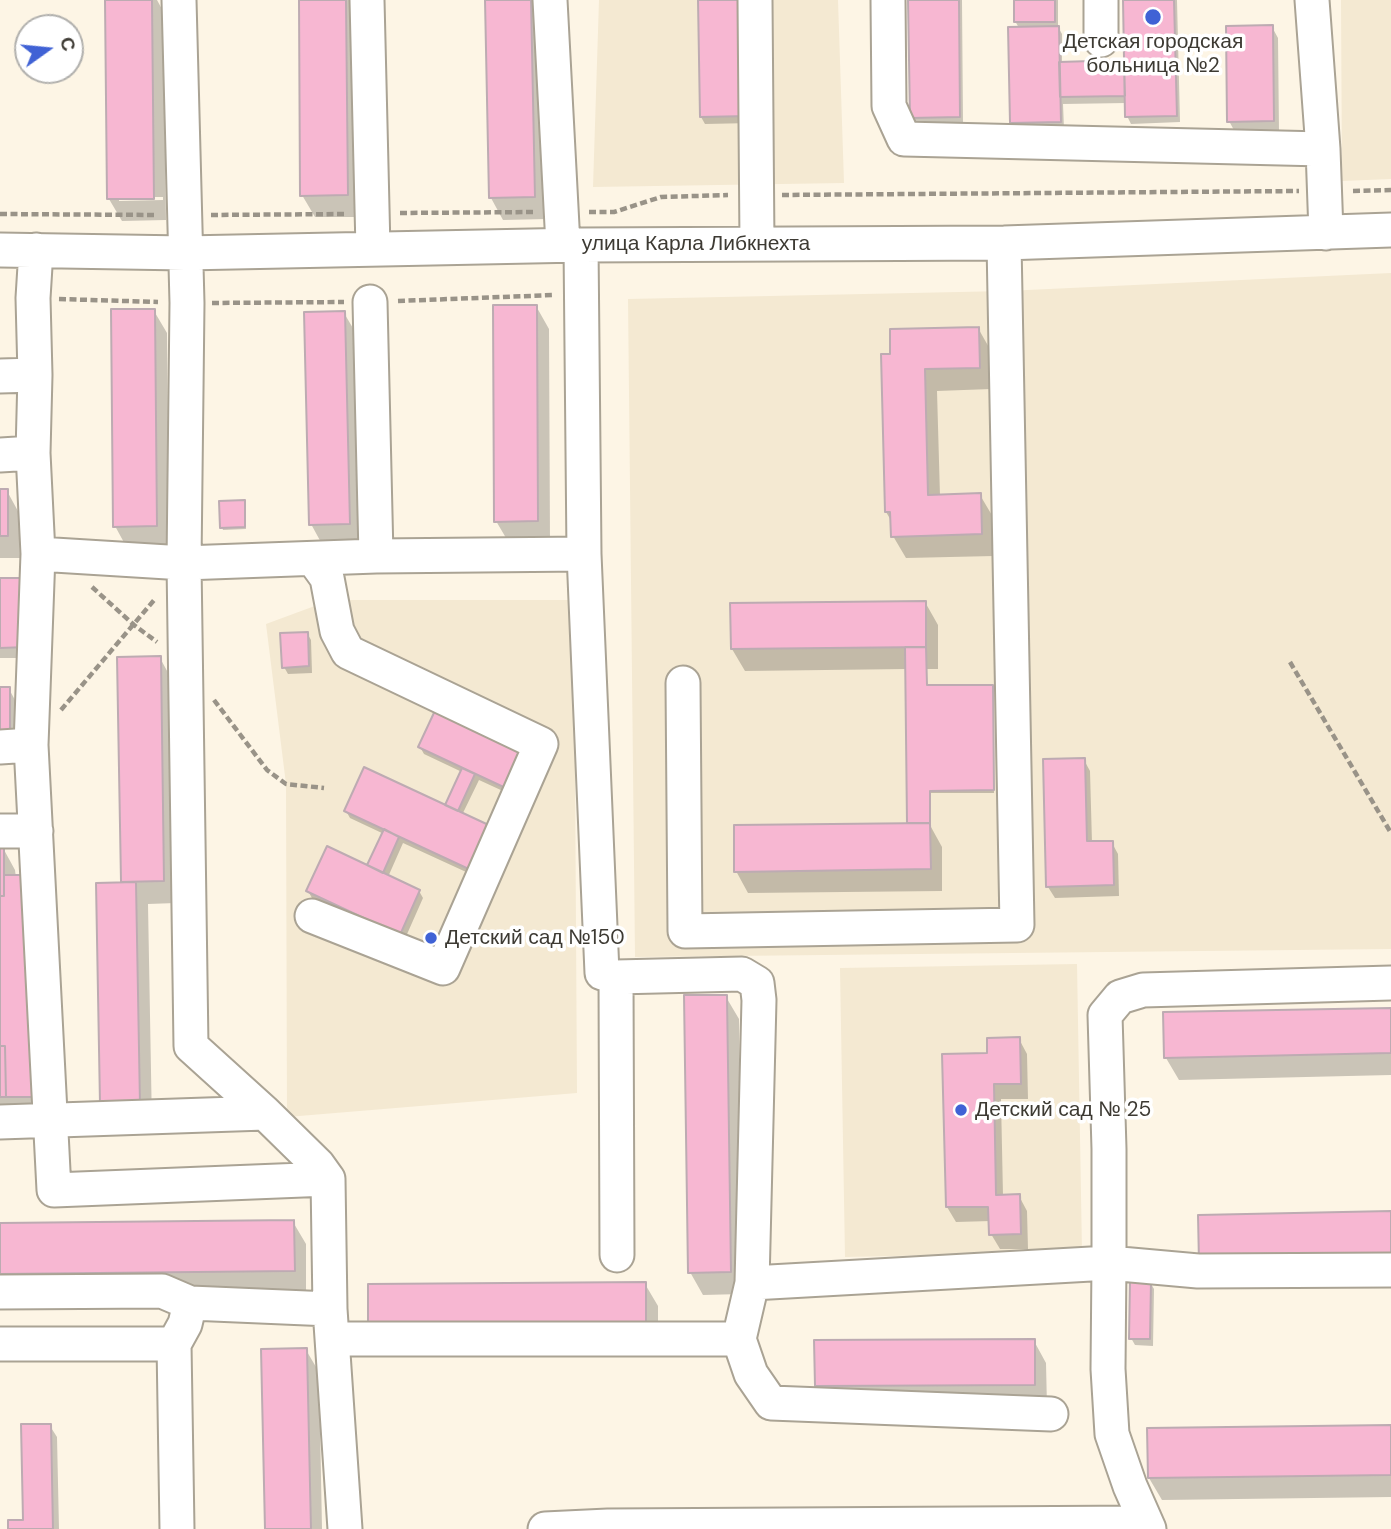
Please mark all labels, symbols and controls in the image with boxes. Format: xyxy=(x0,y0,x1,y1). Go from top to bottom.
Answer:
marker: Детская городская больница №2 xyxy=(1143,7,1163,27)
north arrow xyxy=(14,14,84,84)
place label: Детская городская больница №2 xyxy=(1063,29,1243,79)
text: С xyxy=(54,34,82,54)
street label: улица Карла Либкнехта xyxy=(582,231,810,257)
place label: Детский сад №150 xyxy=(445,925,625,951)
marker: Детский сад №150 xyxy=(423,930,439,946)
place label: Детский сад № 25 xyxy=(975,1097,1151,1123)
marker: Детский сад № 25 xyxy=(953,1102,969,1118)

